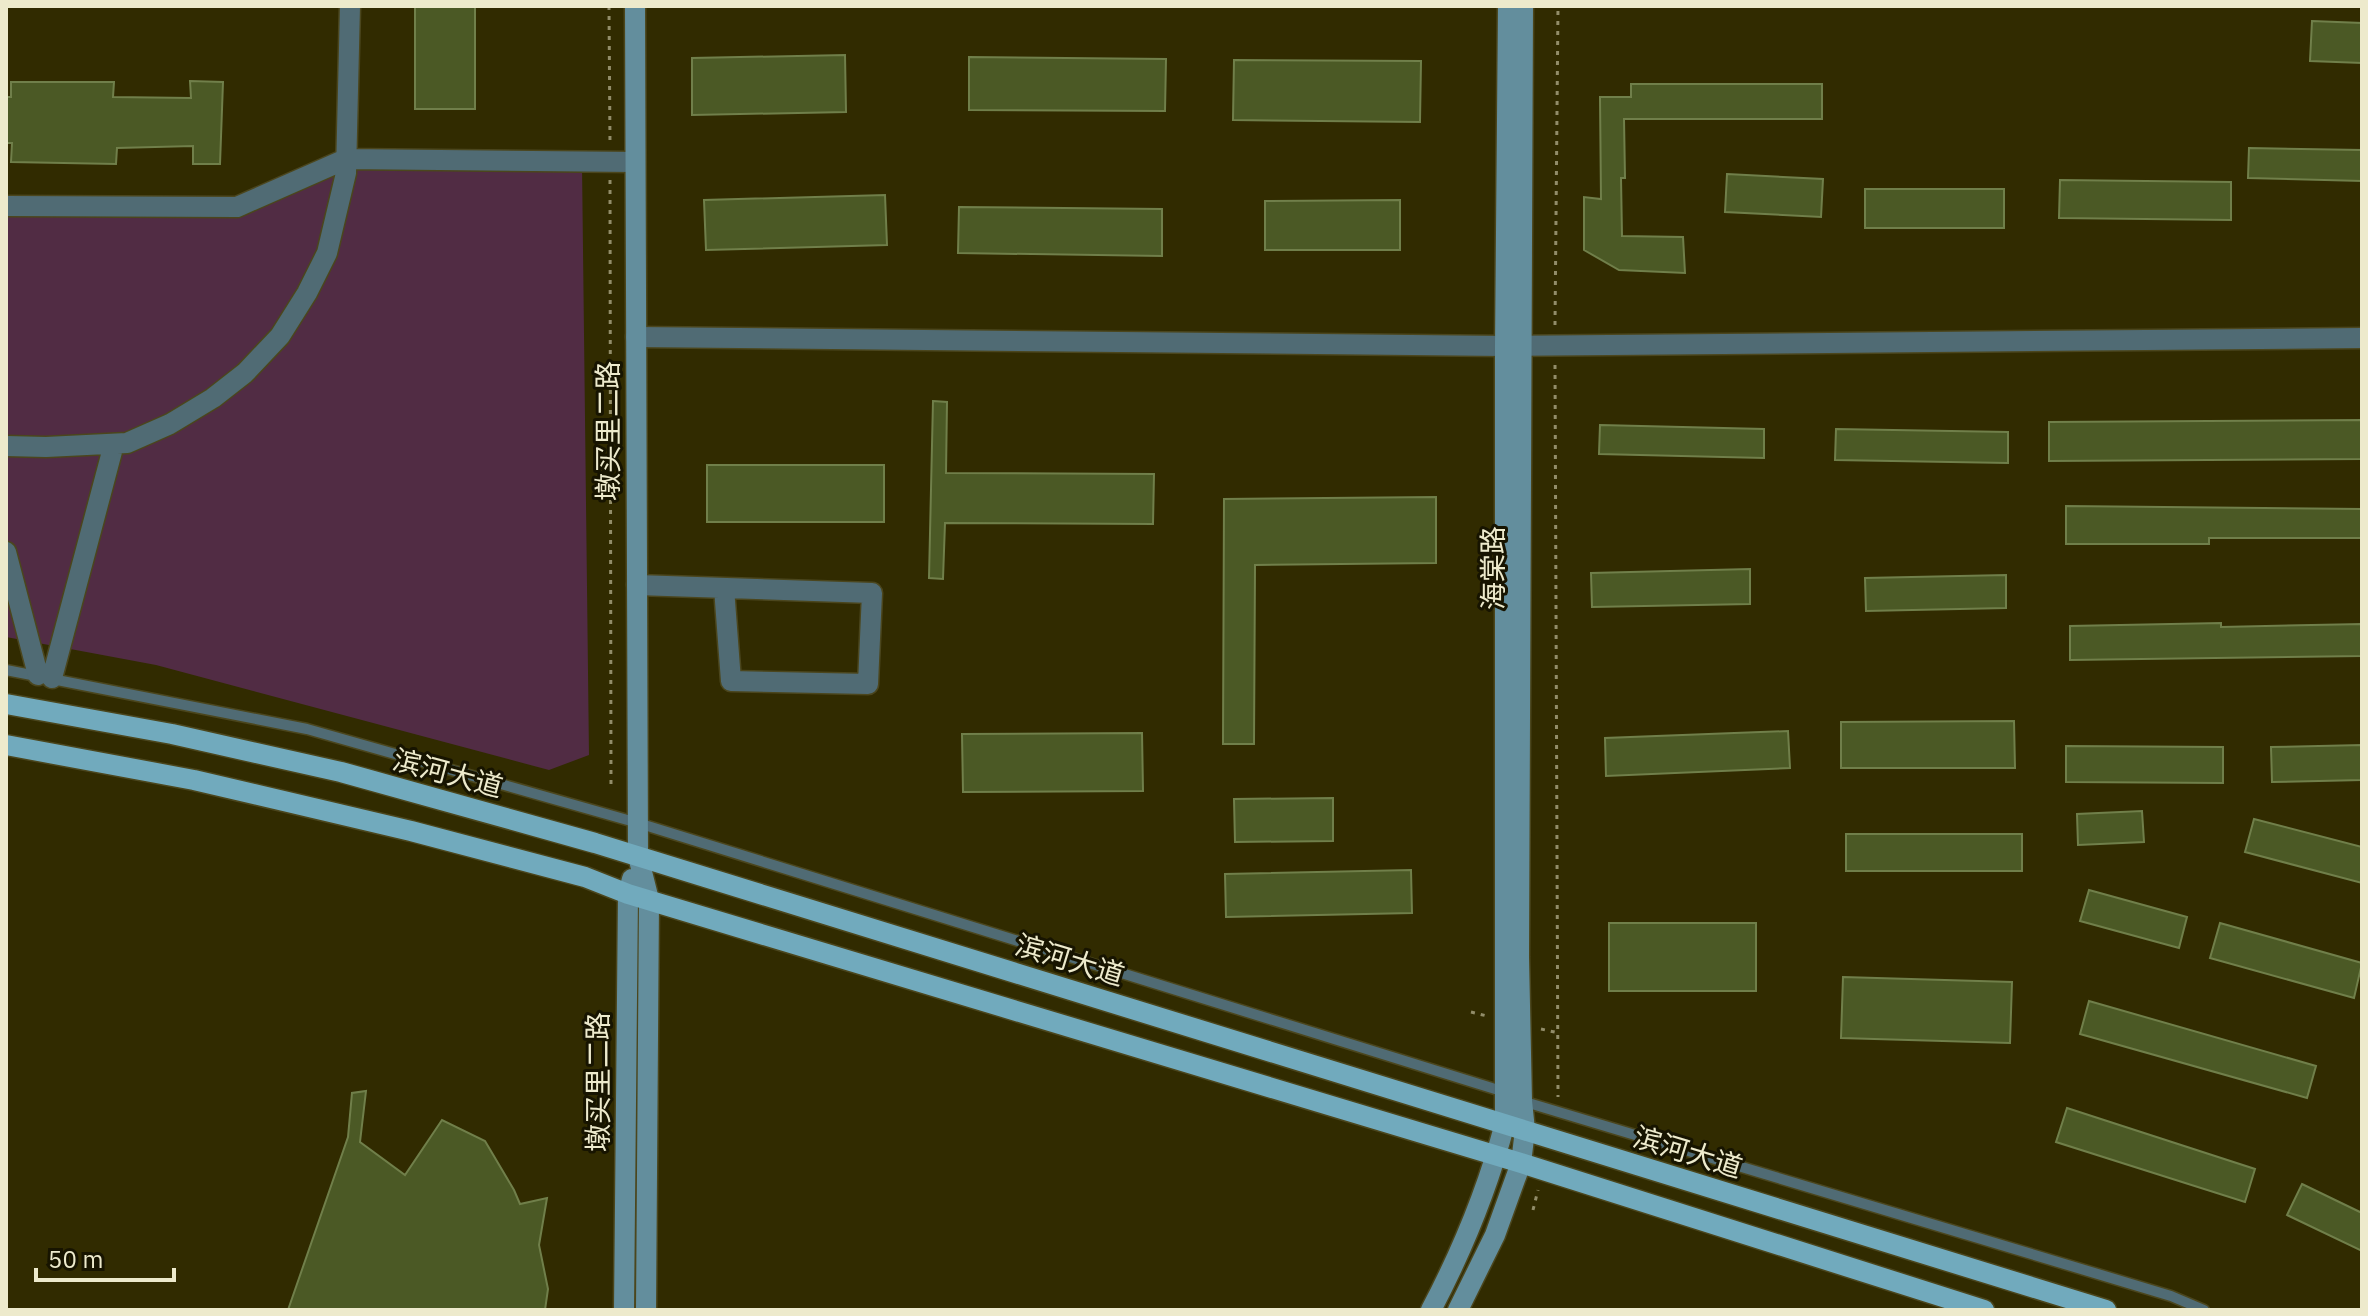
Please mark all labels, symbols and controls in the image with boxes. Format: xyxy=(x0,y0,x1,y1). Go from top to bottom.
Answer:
street label: 墩买里二路 xyxy=(589,361,626,501)
street label: 海棠路 xyxy=(1474,526,1511,610)
street label: 滨河大道 xyxy=(389,740,507,805)
street label: 滨河大道 xyxy=(1011,925,1129,994)
street label: 墩买里二路 xyxy=(579,1012,616,1152)
street label: 滨河大道 xyxy=(1629,1117,1747,1186)
scale bar xyxy=(36,1232,174,1282)
text: 50 m xyxy=(48,1243,103,1275)

